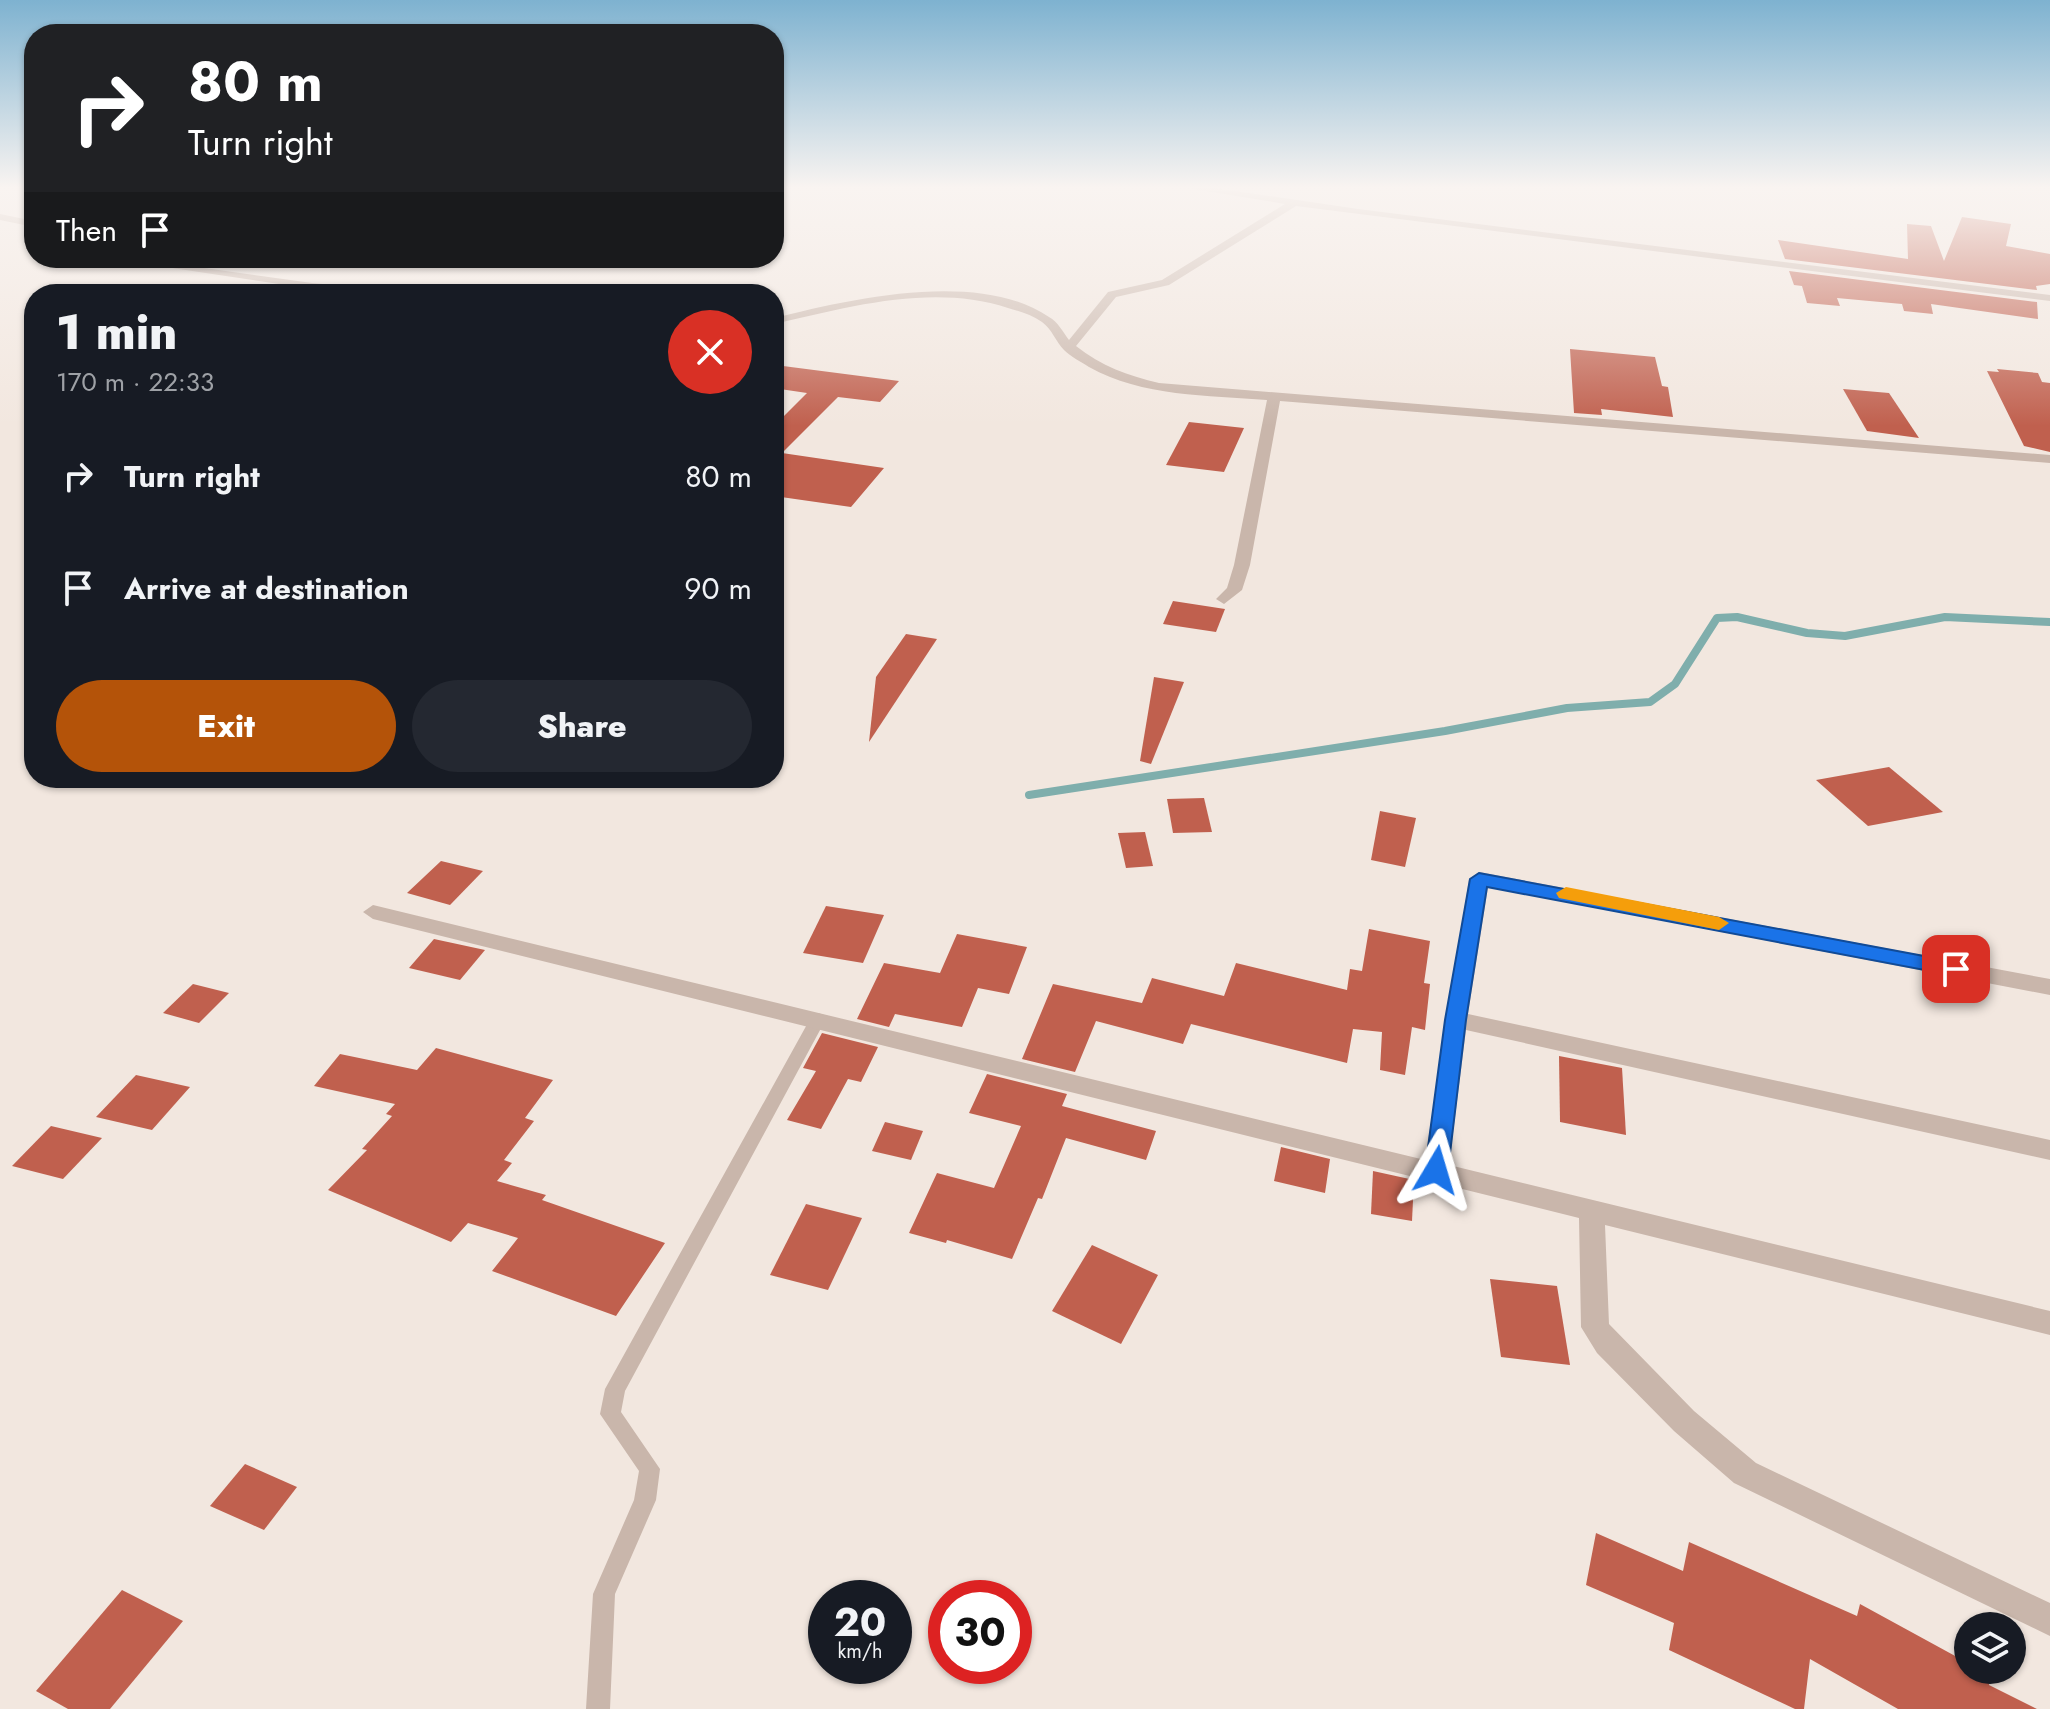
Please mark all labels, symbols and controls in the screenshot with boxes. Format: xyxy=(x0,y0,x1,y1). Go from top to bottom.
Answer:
text: 80 m xyxy=(188,41,323,122)
icon: right xyxy=(56,56,160,160)
text: Turn right xyxy=(188,116,333,168)
icon: arrive xyxy=(133,208,177,252)
text: Then xyxy=(56,209,117,252)
text: 1 min xyxy=(56,298,177,367)
button: close xyxy=(668,310,752,394)
text: 170 m · 22:33 xyxy=(56,363,214,401)
icon: right xyxy=(56,454,100,498)
text: Turn right xyxy=(124,455,260,498)
text: 80 m xyxy=(685,455,752,498)
icon: arrive xyxy=(56,566,100,610)
text: Arrive at destination xyxy=(124,567,409,610)
text: 90 m xyxy=(684,567,752,610)
button: Exit xyxy=(56,680,396,772)
button: Share xyxy=(412,680,752,772)
pin xyxy=(1922,935,1990,1003)
icon: arrive xyxy=(1934,947,1978,991)
position arrow xyxy=(1394,1128,1478,1212)
speed limit sign: 30 xyxy=(928,1580,1032,1684)
text: 20 xyxy=(834,1593,886,1651)
map controls xyxy=(1954,1612,2026,1684)
button: layers xyxy=(1954,1612,2026,1684)
text: km/h xyxy=(837,1637,883,1666)

